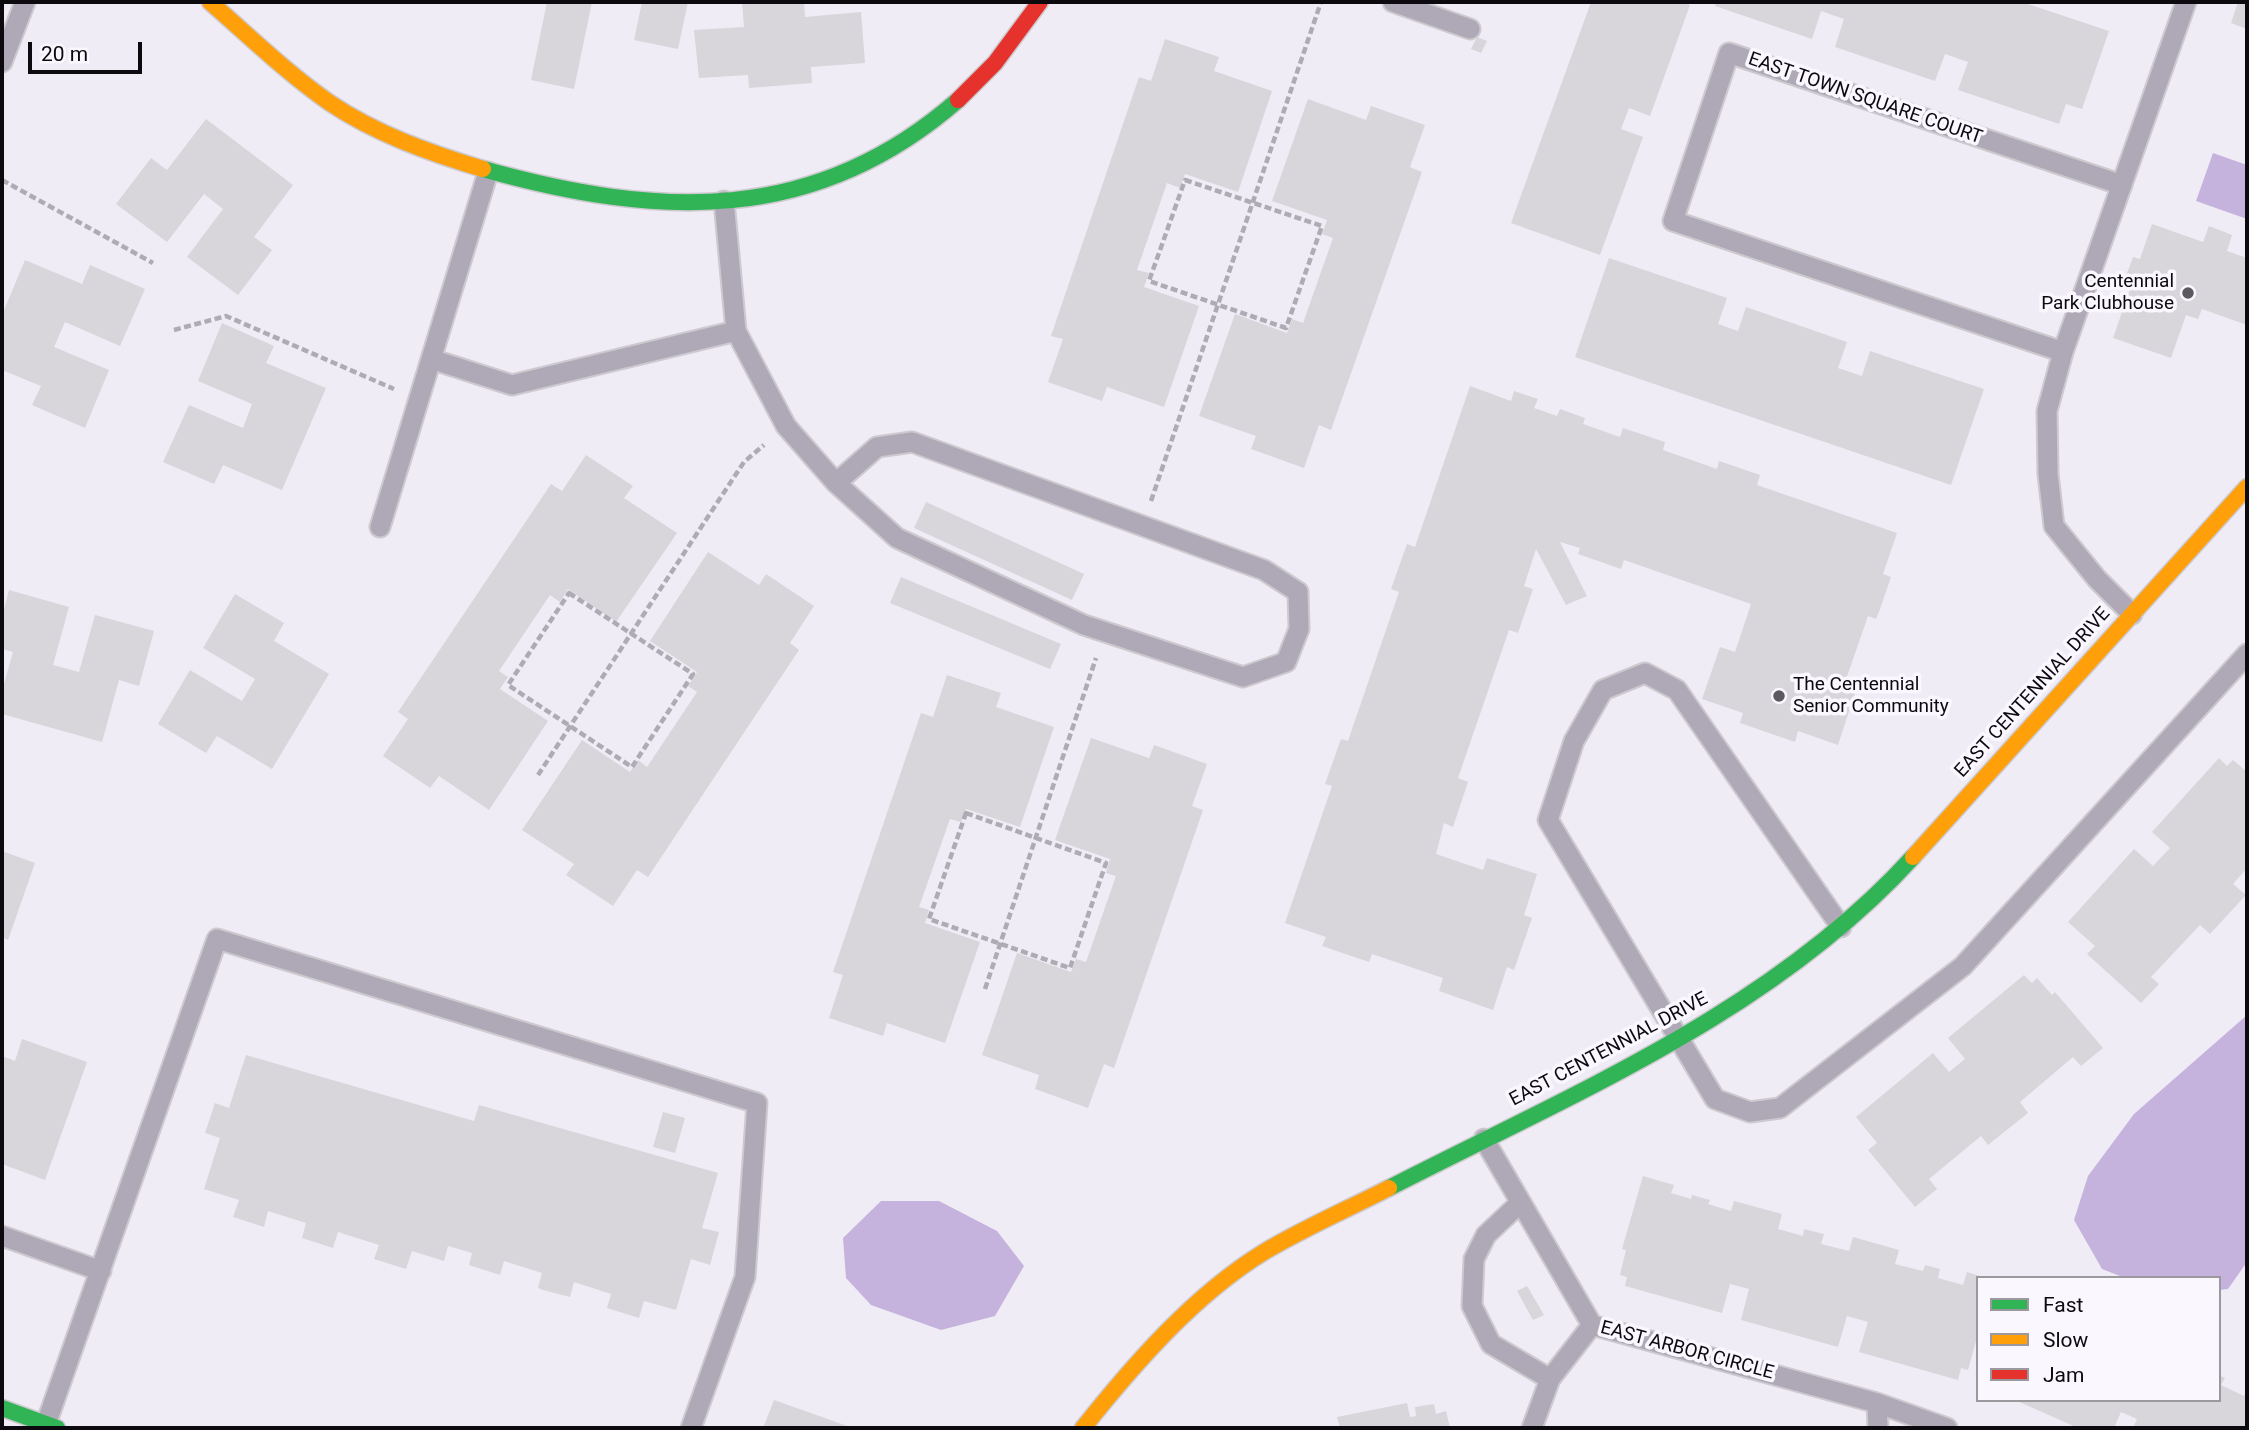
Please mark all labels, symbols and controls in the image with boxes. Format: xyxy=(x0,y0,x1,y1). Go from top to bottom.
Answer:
scale bar xyxy=(32,28,145,72)
text: 20 m xyxy=(41,42,88,66)
street label: EAST TOWN SQUARE COURT xyxy=(1745,48,1985,150)
place label: Centennial Park Clubhouse xyxy=(2041,271,2174,315)
marker: Centennial Park Clubhouse xyxy=(2180,285,2196,301)
street label: EAST CENTENNIAL DRIVE xyxy=(1951,603,2115,783)
place label: The Centennial Senior Community xyxy=(1793,674,1949,718)
marker: The Centennial Senior Community xyxy=(1771,688,1787,704)
street label: EAST CENTENNIAL DRIVE xyxy=(1506,988,1712,1112)
legend xyxy=(1976,1276,2221,1402)
text: Fast xyxy=(2043,1293,2083,1317)
street label: EAST ARBOR CIRCLE xyxy=(1598,1317,1776,1385)
text: Slow xyxy=(2043,1328,2088,1352)
text: Jam xyxy=(2043,1363,2084,1387)

